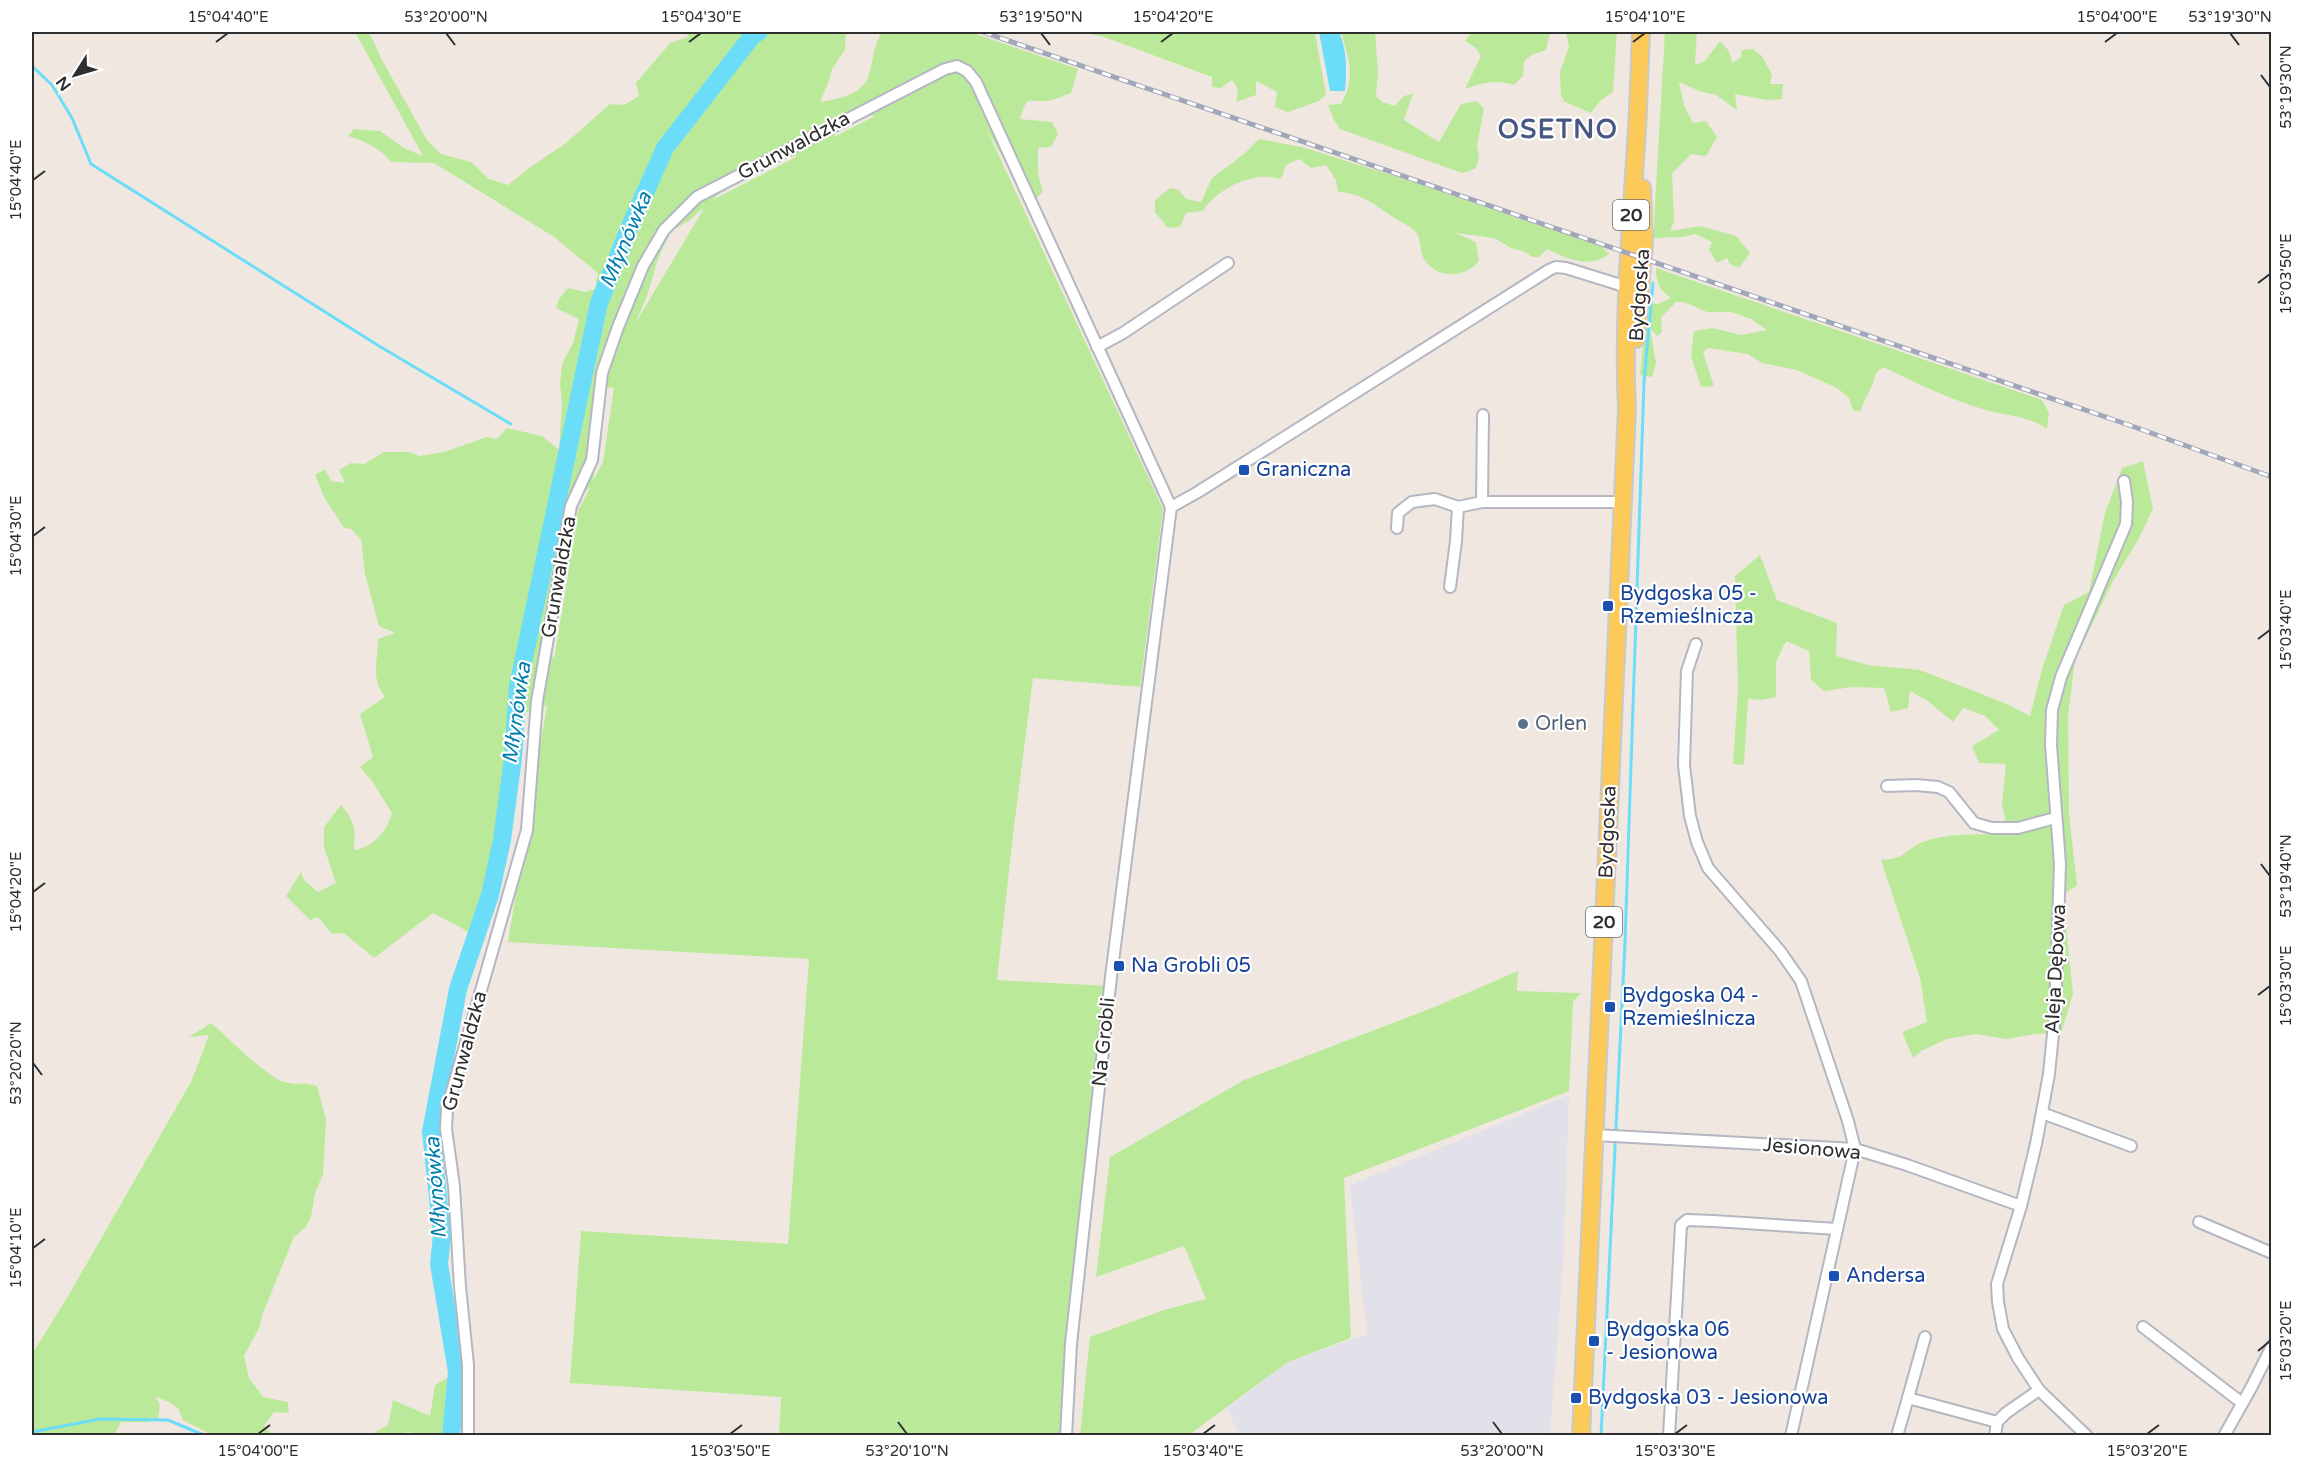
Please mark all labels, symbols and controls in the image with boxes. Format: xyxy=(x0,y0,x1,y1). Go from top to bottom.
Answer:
text: 15°04'40"E xyxy=(188,8,268,26)
text: 53°20'00"N xyxy=(404,8,488,26)
text: 15°04'30"E xyxy=(661,8,741,26)
text: 53°19'50"N xyxy=(999,8,1083,26)
text: 15°04'20"E xyxy=(1133,8,1213,26)
text: 15°04'10"E xyxy=(1605,8,1685,26)
text: 15°04'00"E xyxy=(2077,8,2157,26)
text: 53°19'30"N xyxy=(2188,8,2272,26)
north arrow xyxy=(45,45,105,105)
text: 53°19'30"N xyxy=(2277,45,2295,129)
text: N xyxy=(52,72,76,95)
street label: Grunwaldzka xyxy=(734,106,854,186)
district label: OSETNO xyxy=(1498,114,1618,145)
text: 15°04'40"E xyxy=(7,140,25,220)
water label: Młynówka xyxy=(595,187,658,292)
road number: 20 xyxy=(1613,200,1649,230)
text: 15°03'50"E xyxy=(2277,234,2295,314)
street label: Bydgoska xyxy=(1625,248,1655,342)
place label: Graniczna xyxy=(1256,458,1351,482)
marker: Graniczna xyxy=(1237,463,1251,477)
text: 15°04'30"E xyxy=(7,496,25,576)
street label: Grunwaldzka xyxy=(536,514,582,640)
place label: Bydgoska 05 - Rzemieślnicza xyxy=(1620,582,1757,629)
text: 15°03'40"E xyxy=(2277,590,2295,670)
marker: Bydgoska 05 - Rzemieślnicza xyxy=(1601,599,1615,613)
water label: Młynówka xyxy=(498,660,537,765)
place label: Orlen xyxy=(1535,712,1587,736)
marker: Orlen xyxy=(1516,717,1530,731)
street label: Bydgoska xyxy=(1594,785,1622,879)
text: 53°19'40"N xyxy=(2277,834,2295,918)
text: 15°04'20"E xyxy=(7,852,25,932)
street label: Aleja Dębowa xyxy=(2041,903,2071,1035)
road number: 20 xyxy=(1586,907,1622,937)
text: 15°03'30"E xyxy=(2277,946,2295,1026)
place label: Na Grobli 05 xyxy=(1131,954,1251,978)
marker: Na Grobli 05 xyxy=(1112,959,1126,973)
place label: Bydgoska 04 - Rzemieślnicza xyxy=(1622,984,1759,1031)
street label: Grunwaldzka xyxy=(437,988,493,1114)
street label: Na Grobli xyxy=(1087,996,1121,1088)
marker: Bydgoska 04 - Rzemieślnicza xyxy=(1603,1000,1617,1014)
text: 53°20'20"N xyxy=(7,1021,25,1105)
street label: Jesionowa xyxy=(1762,1133,1862,1165)
water label: Młynówka xyxy=(420,1135,452,1240)
text: 15°04'10"E xyxy=(7,1208,25,1288)
place label: Andersa xyxy=(1846,1264,1925,1288)
marker: Andersa xyxy=(1827,1269,1841,1283)
text: 15°03'20"E xyxy=(2277,1301,2295,1381)
place label: Bydgoska 06 - Jesionowa xyxy=(1606,1318,1729,1365)
marker: Bydgoska 06 - Jesionowa xyxy=(1587,1334,1601,1348)
place label: Bydgoska 03 - Jesionowa xyxy=(1588,1386,1829,1410)
marker: Bydgoska 03 - Jesionowa xyxy=(1569,1391,1583,1405)
text: 15°04'00"E xyxy=(218,1442,298,1460)
text: 15°03'50"E xyxy=(690,1442,770,1460)
text: 53°20'10"N xyxy=(865,1442,949,1460)
text: 15°03'40"E xyxy=(1163,1442,1243,1460)
text: 53°20'00"N xyxy=(1460,1442,1544,1460)
text: 15°03'30"E xyxy=(1635,1442,1715,1460)
text: 15°03'20"E xyxy=(2107,1442,2187,1460)

